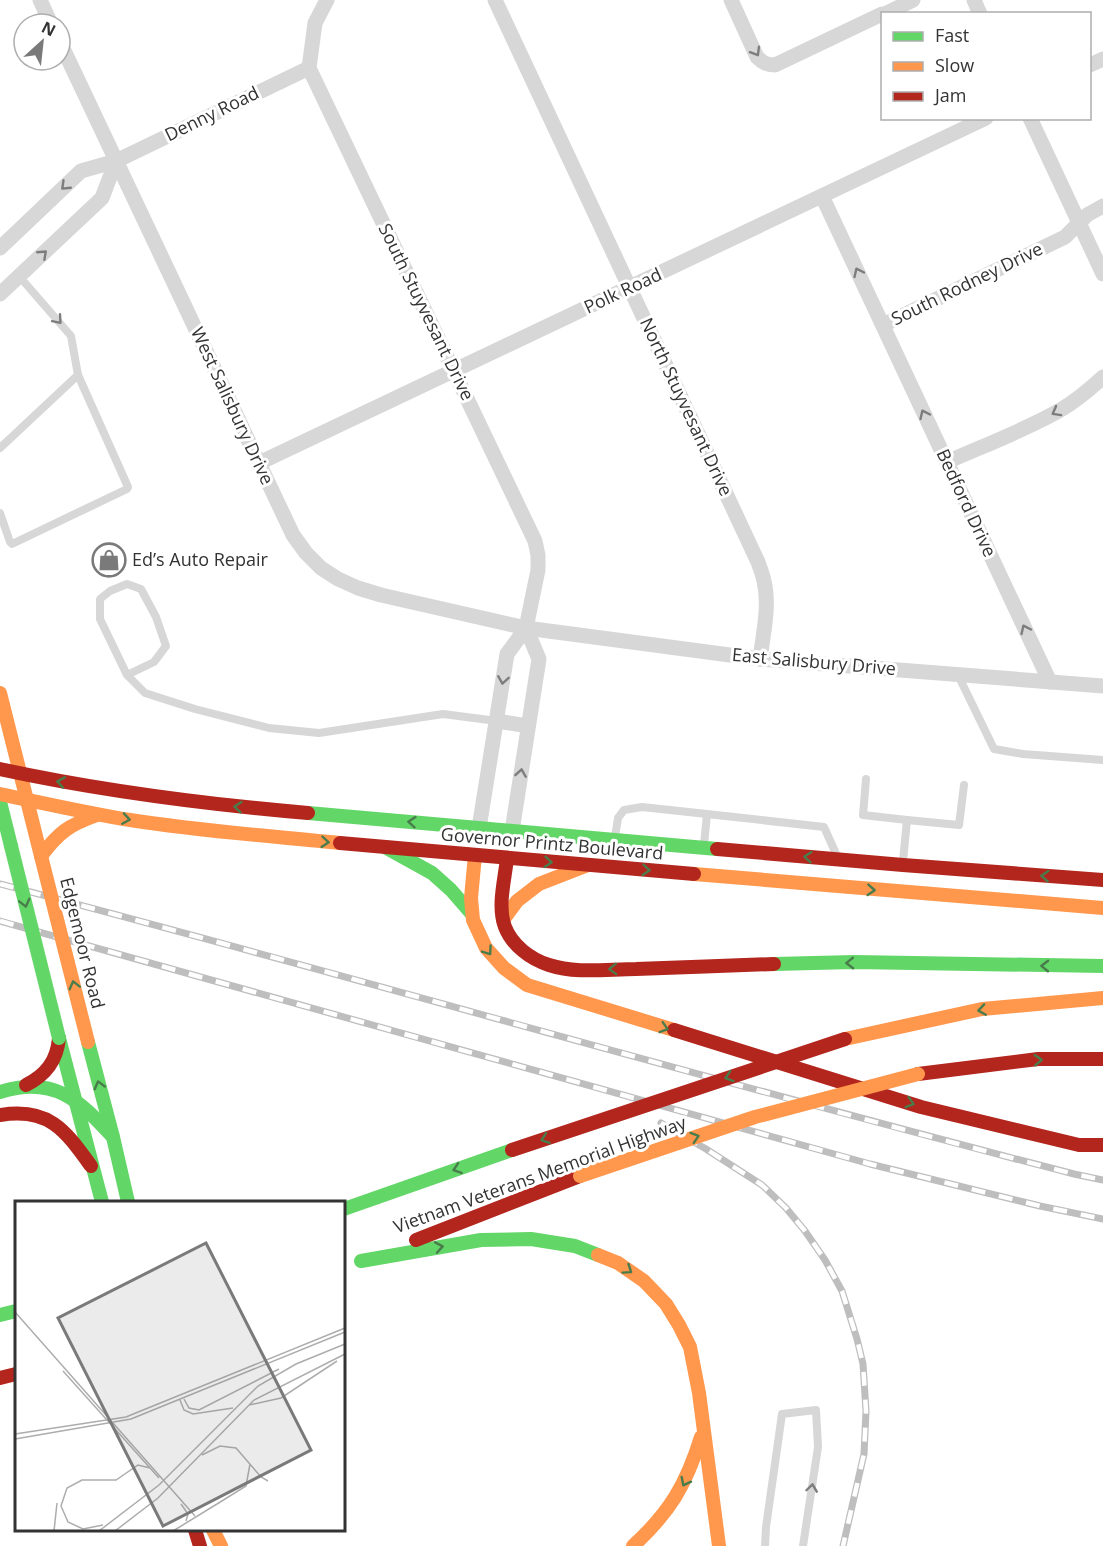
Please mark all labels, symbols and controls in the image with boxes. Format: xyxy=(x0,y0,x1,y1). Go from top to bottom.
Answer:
north arrow xyxy=(12,12,72,72)
legend xyxy=(881,12,1091,120)
text: N xyxy=(38,16,60,41)
text: Fast xyxy=(935,23,969,47)
one-way arrow xyxy=(749,46,761,56)
text: Slow xyxy=(935,53,974,77)
street label: Denny Road xyxy=(161,80,263,146)
text: Jam xyxy=(933,83,967,107)
one-way arrow xyxy=(61,179,72,190)
street label: South Stuyvesant Drive xyxy=(374,219,480,404)
street label: South Rodney Drive xyxy=(887,236,1046,330)
one-way arrow xyxy=(36,250,46,261)
street label: Polk Road xyxy=(580,262,665,319)
one-way arrow xyxy=(854,268,866,279)
one-way arrow xyxy=(50,313,61,324)
street label: North Stuyvesant Drive xyxy=(635,314,739,500)
street label: West Salisbury Drive xyxy=(186,323,280,488)
one-way arrow xyxy=(1052,405,1062,416)
one-way arrow xyxy=(920,409,932,420)
street label: Bedford Drive xyxy=(931,445,1002,561)
shop icon: Ed’s Auto Repair xyxy=(91,542,127,578)
place label: Ed’s Auto Repair xyxy=(132,547,268,571)
one-way arrow xyxy=(1020,624,1032,635)
street label: East Salisbury Drive xyxy=(731,642,897,680)
one-way arrow xyxy=(497,675,510,685)
one-way arrow xyxy=(514,769,527,779)
one-way arrow xyxy=(57,776,67,789)
one-way arrow xyxy=(233,801,242,814)
one-way arrow xyxy=(121,813,130,825)
one-way arrow xyxy=(407,816,416,829)
street label: Governor Printz Boulevard xyxy=(440,821,664,865)
one-way arrow xyxy=(321,835,330,848)
one-way arrow xyxy=(804,851,813,864)
one-way arrow xyxy=(544,855,553,868)
one-way arrow xyxy=(641,863,650,876)
one-way arrow xyxy=(1040,870,1049,883)
street label: Edgemoor Road xyxy=(55,875,111,1011)
one-way arrow xyxy=(866,883,875,896)
one-way arrow xyxy=(18,898,31,908)
one-way arrow xyxy=(481,945,492,956)
one-way arrow xyxy=(845,956,854,969)
one-way arrow xyxy=(1040,960,1049,972)
one-way arrow xyxy=(608,962,617,975)
one-way arrow xyxy=(68,980,81,990)
one-way arrow xyxy=(978,1003,987,1015)
one-way arrow xyxy=(658,1021,669,1033)
one-way arrow xyxy=(1034,1053,1043,1066)
one-way arrow xyxy=(724,1070,735,1082)
one-way arrow xyxy=(94,1080,107,1090)
one-way arrow xyxy=(904,1096,915,1108)
street label: Vietnam Veterans Memorial Highway xyxy=(390,1109,690,1238)
one-way arrow xyxy=(540,1131,550,1144)
one-way arrow xyxy=(689,1132,700,1144)
one-way arrow xyxy=(452,1162,463,1174)
inset map xyxy=(15,1201,345,1531)
one-way arrow xyxy=(434,1241,444,1254)
one-way arrow xyxy=(621,1263,632,1274)
one-way arrow xyxy=(681,1476,692,1487)
one-way arrow xyxy=(805,1484,817,1493)

